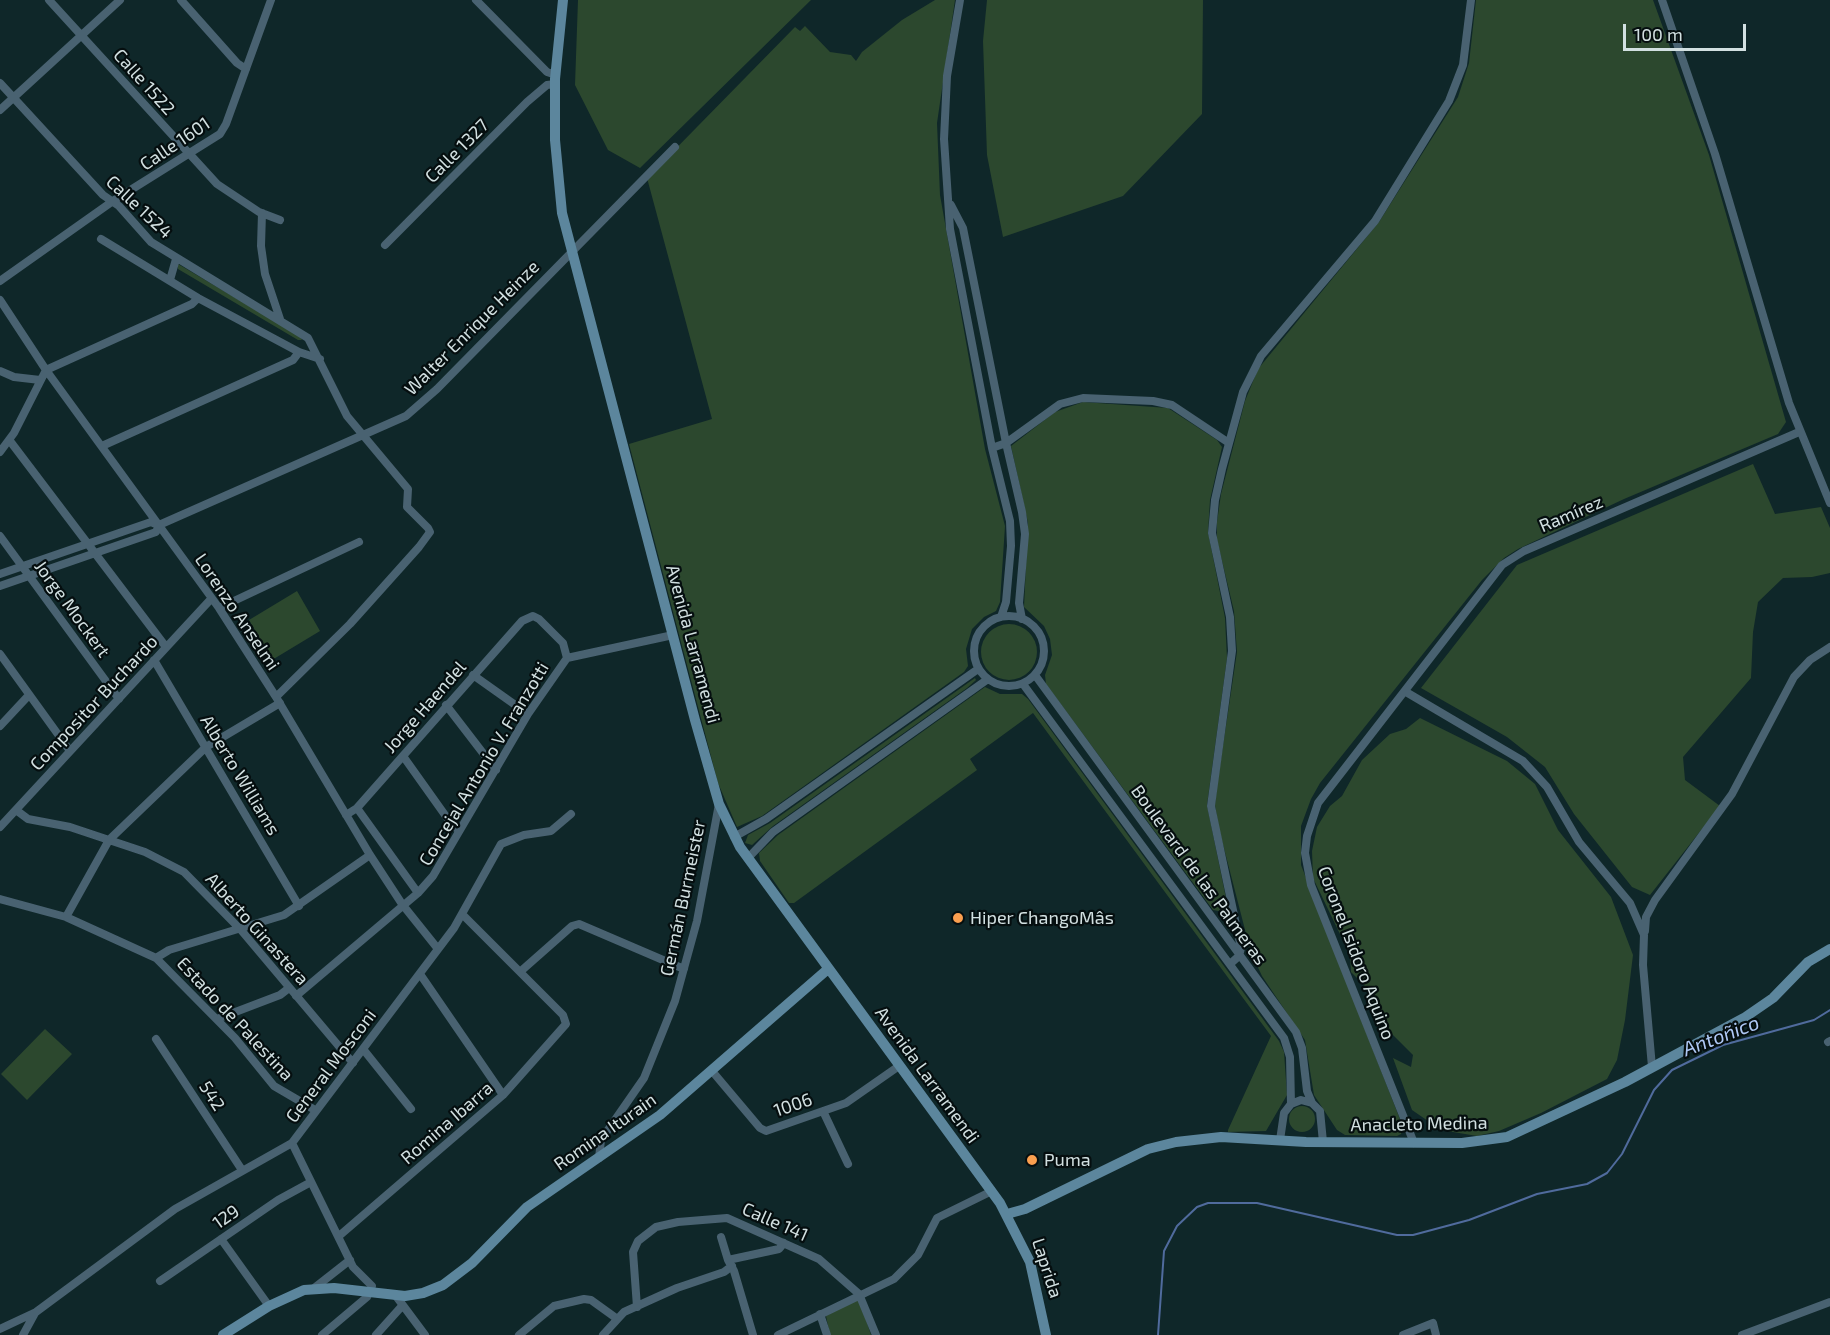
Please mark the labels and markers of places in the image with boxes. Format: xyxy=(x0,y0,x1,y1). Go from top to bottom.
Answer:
place label: Hiper ChangoMâs xyxy=(970,907,1114,929)
marker: Hiper ChangoMâs xyxy=(951,911,965,925)
place label: Puma xyxy=(1044,1149,1091,1171)
marker: Puma xyxy=(1025,1153,1039,1167)

